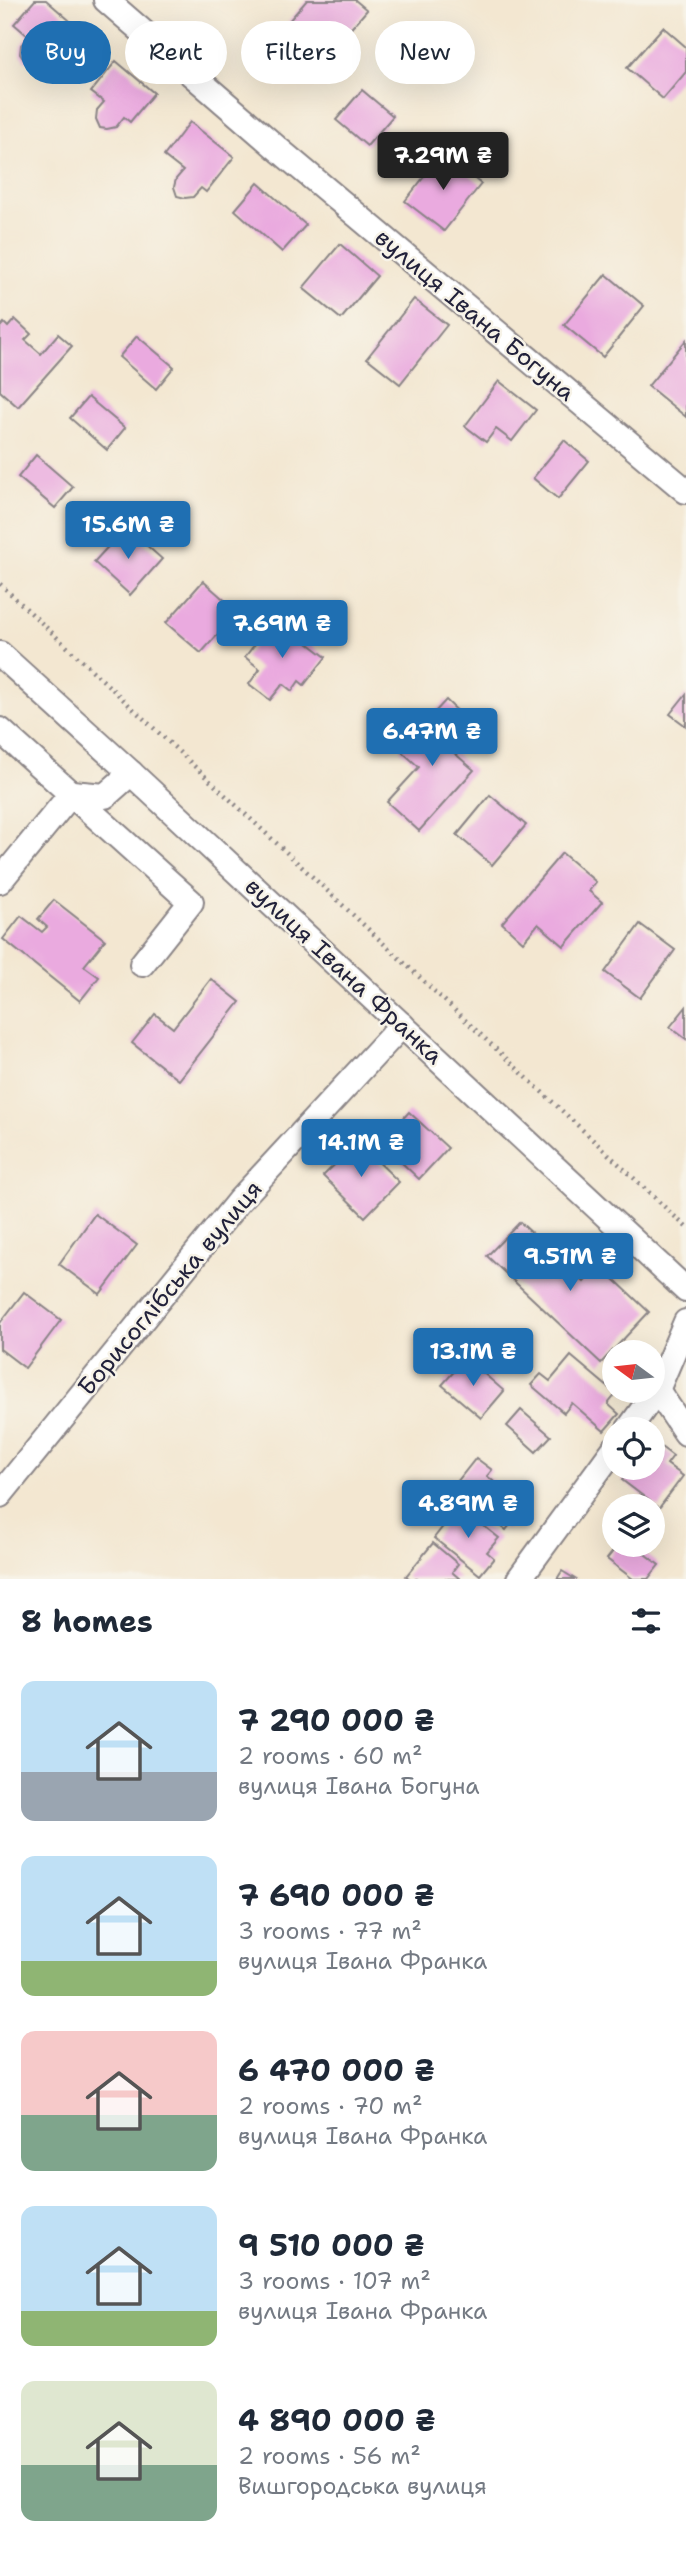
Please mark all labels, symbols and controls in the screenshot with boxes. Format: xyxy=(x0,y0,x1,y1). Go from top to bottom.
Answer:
chip: Buy xyxy=(21,21,111,84)
chip: Rent xyxy=(125,21,227,84)
chip: Filters xyxy=(241,21,361,84)
chip: New xyxy=(375,21,475,84)
pin: 7.29M ₴ xyxy=(378,132,508,192)
text: 7.29M ₴ xyxy=(394,140,492,170)
street label: вулиця Івана Богуна xyxy=(368,222,582,408)
pin: 15.6M ₴ xyxy=(63,502,193,561)
text: 15.6M ₴ xyxy=(81,509,175,539)
pin: 7.69M ₴ xyxy=(217,600,347,660)
text: 7.69M ₴ xyxy=(233,608,331,638)
pin: 6.47M ₴ xyxy=(367,708,497,768)
text: 6.47M ₴ xyxy=(382,716,482,746)
street label: вулиця Івана Франка xyxy=(238,871,450,1071)
pin: 14.1M ₴ xyxy=(296,1120,426,1179)
text: 14.1M ₴ xyxy=(318,1127,404,1157)
street label: Борисоглібська вулиця xyxy=(71,1174,269,1402)
pin: 9.51M ₴ xyxy=(505,1234,635,1293)
text: 9.51M ₴ xyxy=(523,1241,617,1271)
pin: 13.1M ₴ xyxy=(408,1328,538,1388)
text: 13.1M ₴ xyxy=(429,1336,517,1366)
north arrow xyxy=(602,1340,665,1404)
map controls xyxy=(602,1340,665,1557)
button: locate xyxy=(602,1417,665,1480)
pin: 4.89M ₴ xyxy=(403,1480,533,1540)
text: 4.89M ₴ xyxy=(418,1488,518,1518)
button: layers xyxy=(602,1494,665,1557)
text: 8 homes xyxy=(21,1601,153,1642)
icon: filters xyxy=(627,1602,665,1640)
text: 7 290 000 ₴ xyxy=(238,1700,435,1741)
icon: home xyxy=(77,1709,161,1793)
text: 2 rooms · 60 m² xyxy=(238,1741,423,1771)
text: вулиця Івана Богуна xyxy=(238,1771,480,1801)
text: 7 690 000 ₴ xyxy=(238,1875,435,1916)
icon: home xyxy=(77,1884,161,1968)
text: 3 rooms · 77 m² xyxy=(238,1916,422,1946)
text: вулиця Івана Франка xyxy=(238,1946,487,1976)
text: 6 470 000 ₴ xyxy=(238,2050,435,2091)
icon: home xyxy=(77,2059,161,2143)
text: 2 rooms · 70 m² xyxy=(238,2091,423,2121)
text: вулиця Івана Франка xyxy=(238,2121,487,2151)
text: 9 510 000 ₴ xyxy=(238,2225,425,2266)
icon: home xyxy=(77,2234,161,2318)
text: 3 rooms · 107 m² xyxy=(238,2266,431,2296)
text: вулиця Івана Франка xyxy=(238,2296,487,2326)
text: 4 890 000 ₴ xyxy=(238,2400,436,2441)
icon: home xyxy=(77,2409,161,2493)
text: 2 rooms · 56 m² xyxy=(238,2441,421,2471)
text: Вишгородська вулиця xyxy=(238,2471,487,2501)

